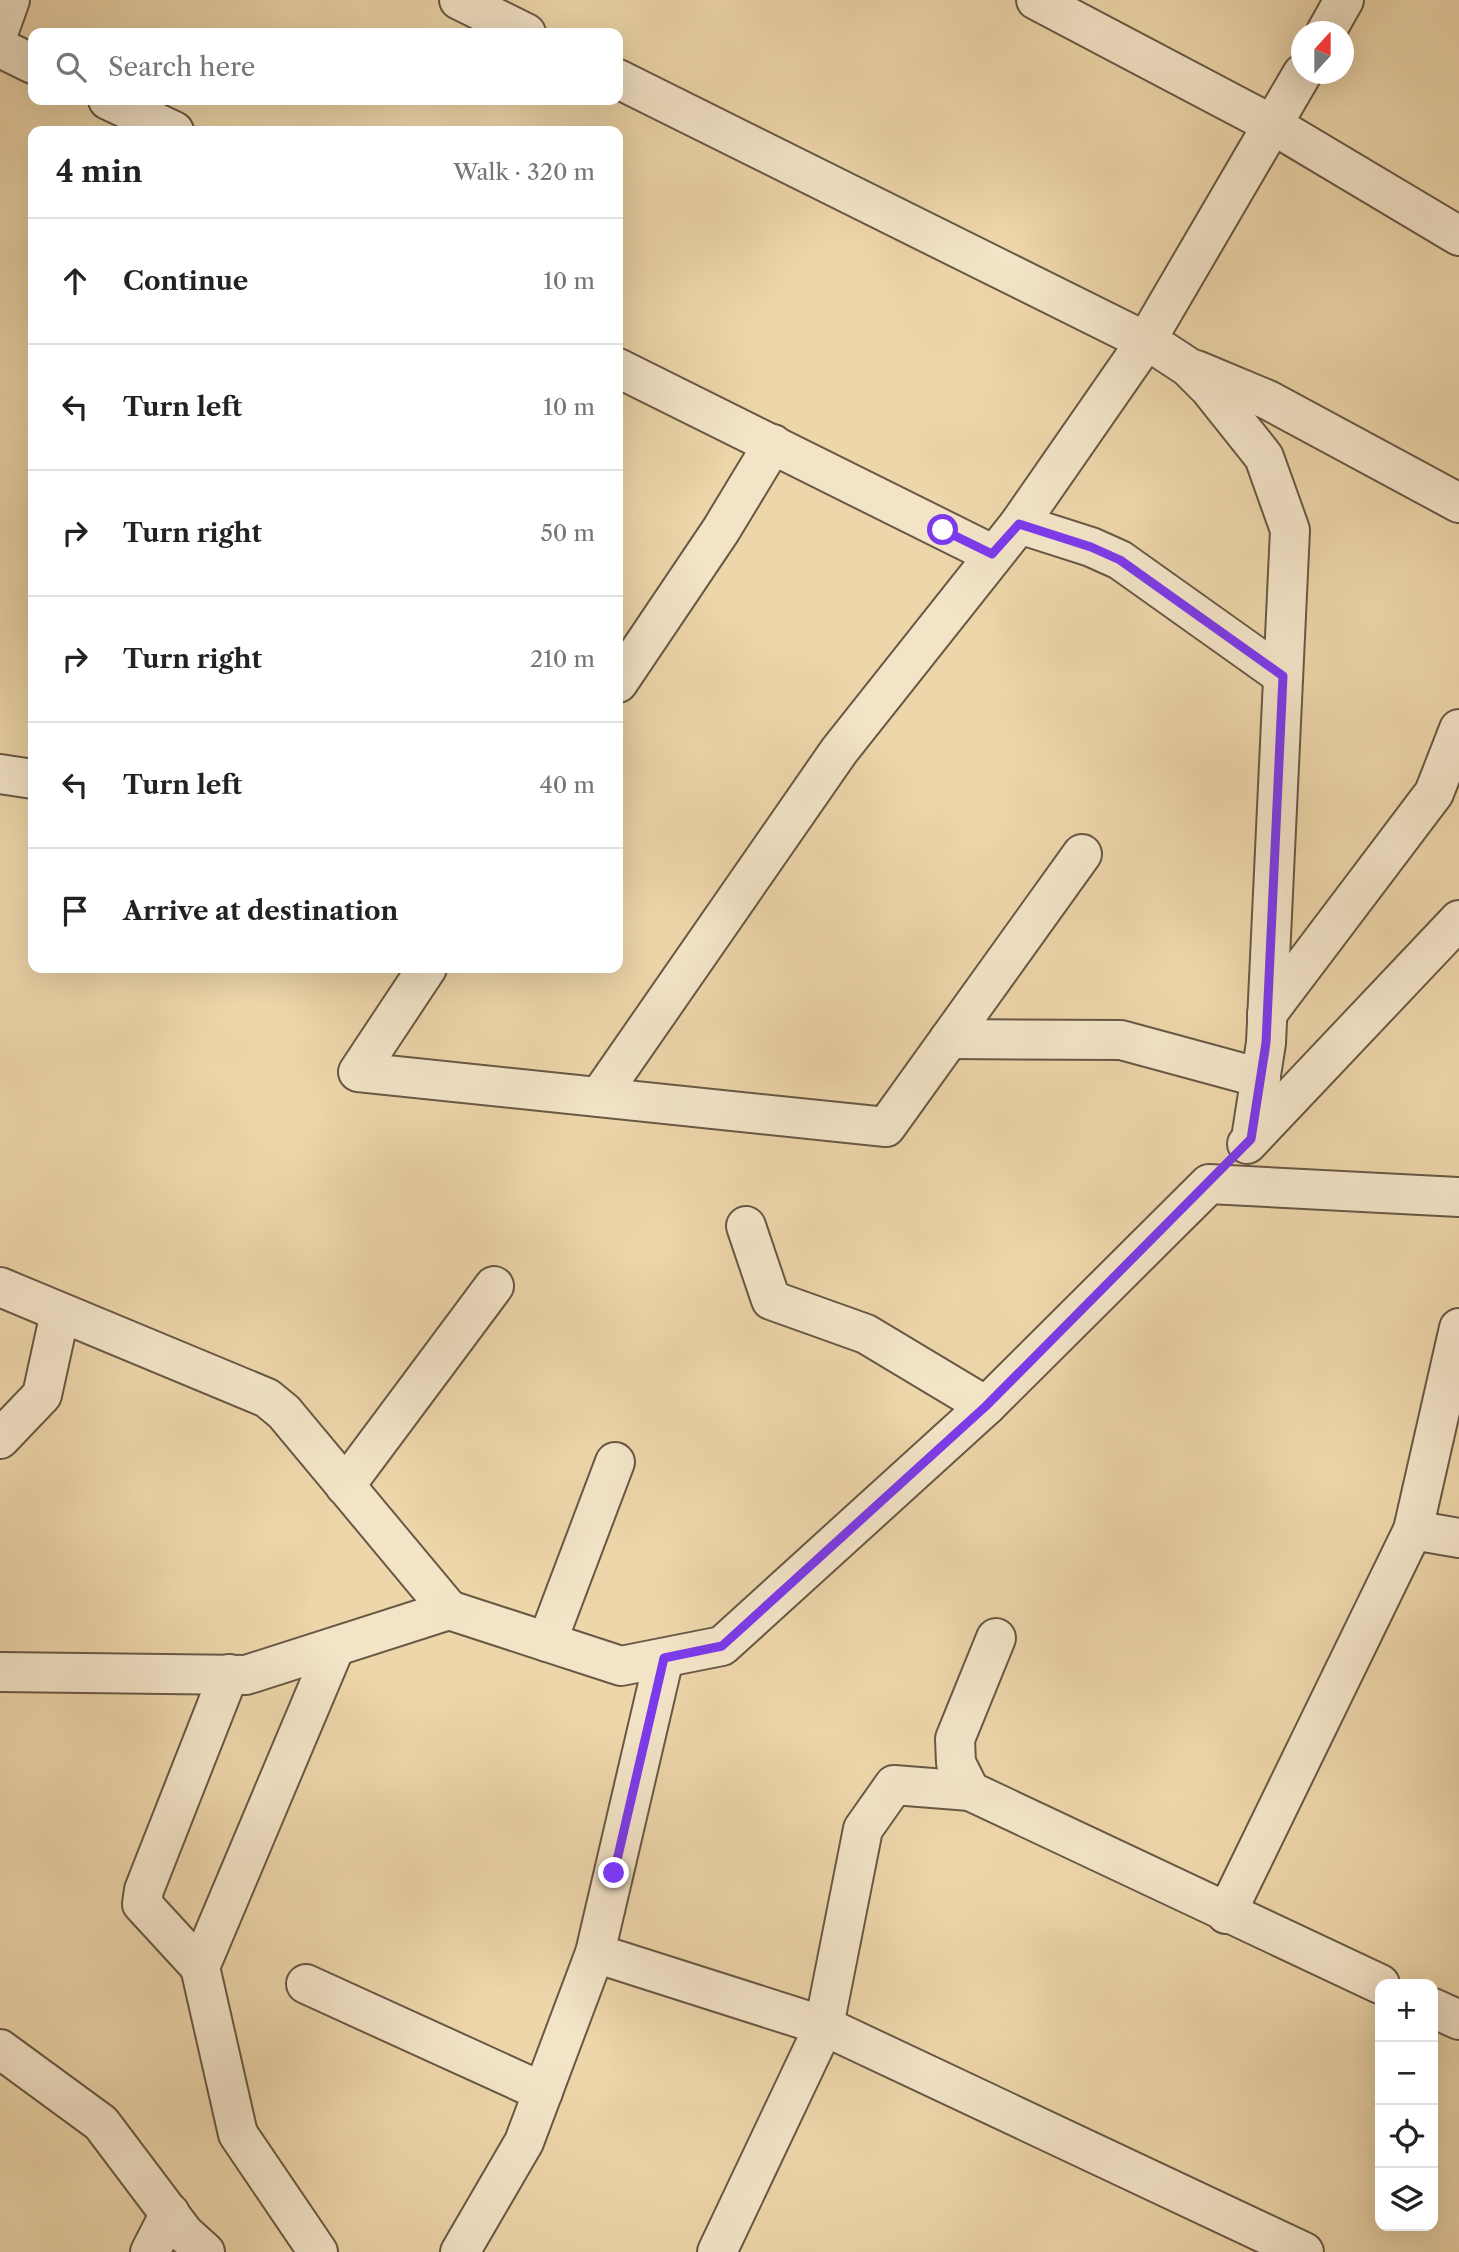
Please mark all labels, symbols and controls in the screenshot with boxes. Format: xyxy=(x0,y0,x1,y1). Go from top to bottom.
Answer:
north arrow xyxy=(1291,21,1354,84)
search box xyxy=(28,28,623,105)
icon: search xyxy=(52,48,90,86)
text: Search here xyxy=(108,51,255,83)
text: 4 min xyxy=(56,153,142,190)
text: Walk · 320 m xyxy=(453,158,595,186)
icon: ahead xyxy=(56,262,94,300)
text: Continue xyxy=(123,265,248,297)
text: 10 m xyxy=(543,267,595,295)
icon: left xyxy=(56,388,94,426)
text: Turn left xyxy=(123,391,242,423)
text: 10 m xyxy=(543,393,595,421)
icon: right xyxy=(56,514,94,552)
route start xyxy=(927,514,958,545)
text: Turn right xyxy=(123,517,262,549)
text: 50 m xyxy=(540,519,595,547)
icon: right xyxy=(56,640,94,678)
text: Turn right xyxy=(123,643,262,675)
text: 210 m xyxy=(530,645,595,673)
icon: left xyxy=(56,766,94,804)
text: Turn left xyxy=(123,769,242,801)
text: 40 m xyxy=(540,771,595,799)
icon: arrive xyxy=(56,892,94,930)
text: Arrive at destination xyxy=(123,895,398,927)
route end xyxy=(598,1857,629,1888)
map controls xyxy=(1375,1979,1438,2231)
button: + xyxy=(1375,1979,1438,2042)
button: − xyxy=(1375,2042,1438,2105)
button: locate xyxy=(1375,2105,1438,2168)
button: layers xyxy=(1375,2168,1438,2231)

